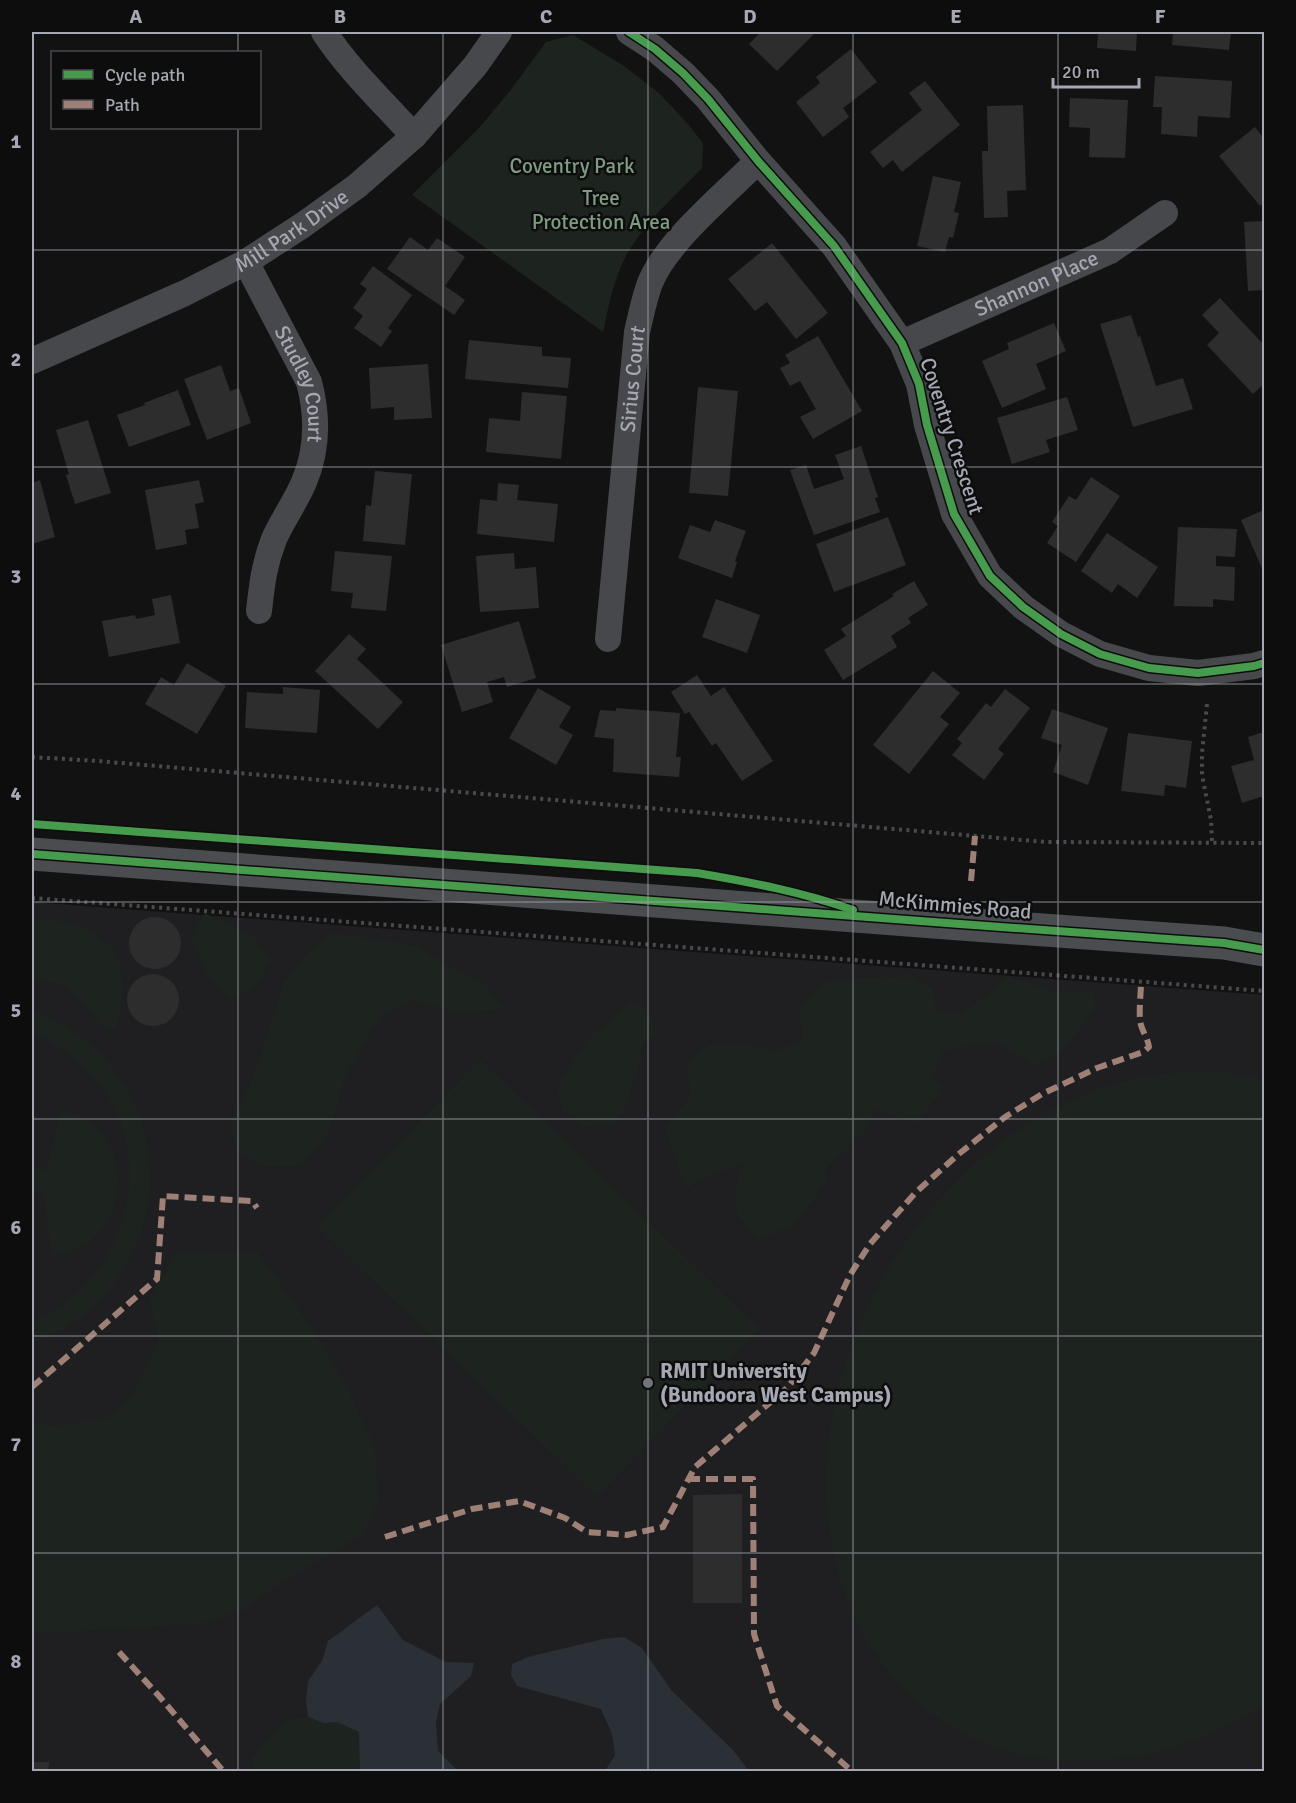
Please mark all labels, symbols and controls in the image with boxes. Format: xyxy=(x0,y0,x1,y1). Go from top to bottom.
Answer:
text: A xyxy=(130,4,143,29)
text: B xyxy=(334,4,346,29)
text: C xyxy=(540,4,552,29)
text: D xyxy=(743,4,757,29)
text: E xyxy=(950,4,962,29)
text: F xyxy=(1155,4,1166,29)
legend xyxy=(51,51,261,129)
scale bar xyxy=(1053,51,1138,89)
text: 20 m xyxy=(1062,61,1100,83)
text: Cycle path xyxy=(105,64,185,86)
text: Path xyxy=(105,94,140,116)
text: 1 xyxy=(11,129,22,154)
park label: Coventry Park xyxy=(510,153,635,179)
street label: Mill Park Drive xyxy=(231,183,354,278)
park label: Tree Protection Area xyxy=(532,185,670,235)
street label: Shannon Place xyxy=(970,245,1102,322)
street label: Studley Court xyxy=(269,321,328,443)
street label: Sirius Court xyxy=(615,323,651,434)
text: 2 xyxy=(11,347,21,372)
street label: Coventry Crescent xyxy=(914,354,990,518)
text: 3 xyxy=(11,564,21,589)
text: 4 xyxy=(11,781,22,806)
street label: McKimmies Road xyxy=(877,885,1033,925)
text: 5 xyxy=(11,998,21,1023)
text: 6 xyxy=(11,1215,22,1240)
place label: RMIT University (Bundoora West Campus) xyxy=(660,1358,891,1408)
marker: RMIT University (Bundoora West Campus) xyxy=(641,1376,655,1390)
text: 7 xyxy=(11,1432,22,1457)
text: 8 xyxy=(11,1649,22,1674)

